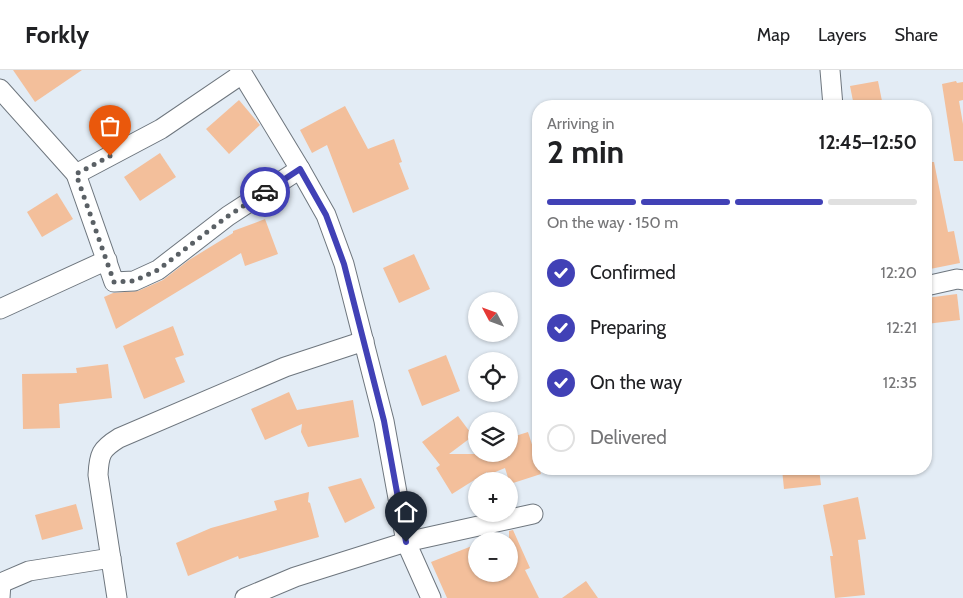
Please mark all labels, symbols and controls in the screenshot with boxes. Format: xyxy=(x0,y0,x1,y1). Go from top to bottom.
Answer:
text: Forkly xyxy=(25,20,89,49)
text: Map xyxy=(757,24,790,46)
text: Layers xyxy=(818,24,867,46)
text: Share xyxy=(895,24,938,46)
pin xyxy=(89,105,131,156)
icon: bag xyxy=(96,112,124,140)
text: Arriving in xyxy=(547,114,614,133)
text: 12:45–12:50 xyxy=(819,131,917,154)
text: 2 min xyxy=(547,132,624,171)
courier xyxy=(240,167,290,217)
icon: car xyxy=(251,178,279,206)
text: On the way · 150 m xyxy=(547,213,678,232)
icon: check xyxy=(547,259,575,287)
text: Confirmed xyxy=(590,261,676,284)
text: 12:20 xyxy=(881,263,917,282)
north arrow xyxy=(468,292,518,342)
map controls xyxy=(468,292,518,582)
icon: check xyxy=(547,314,575,342)
text: Preparing xyxy=(590,316,666,339)
text: 12:21 xyxy=(886,318,917,337)
button: locate xyxy=(468,352,518,402)
icon: check xyxy=(547,369,575,397)
text: On the way xyxy=(590,371,682,394)
text: 12:35 xyxy=(883,373,917,392)
button: layers xyxy=(468,412,518,462)
text: Delivered xyxy=(590,426,667,449)
button: + xyxy=(468,472,518,522)
pin xyxy=(385,491,427,542)
icon: home xyxy=(392,498,420,526)
button: − xyxy=(468,532,518,582)

